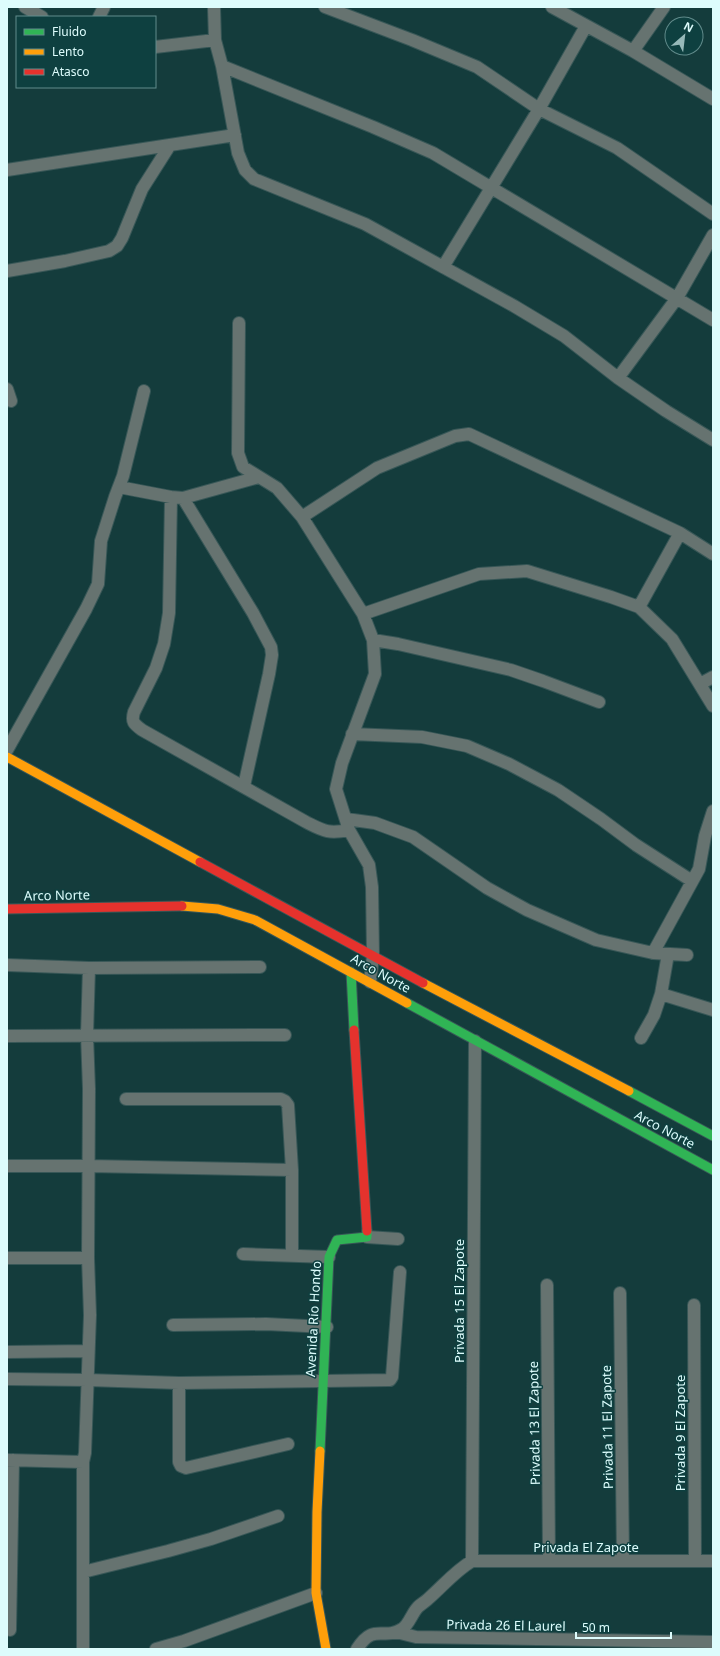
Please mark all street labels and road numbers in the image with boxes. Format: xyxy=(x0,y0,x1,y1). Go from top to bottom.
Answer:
street label: Arco Norte xyxy=(24,885,90,905)
street label: Arco Norte xyxy=(348,949,414,997)
street label: Arco Norte xyxy=(632,1106,698,1152)
street label: Privada 15 El Zapote xyxy=(450,1239,468,1363)
street label: Avenida Río Hondo xyxy=(301,1260,325,1378)
street label: Privada 13 El Zapote xyxy=(524,1361,544,1485)
street label: Privada 11 El Zapote xyxy=(597,1365,617,1489)
street label: Privada 9 El Zapote xyxy=(671,1375,689,1491)
street label: Privada El Zapote xyxy=(533,1538,639,1556)
street label: Privada 26 El Laurel xyxy=(446,1615,566,1635)

